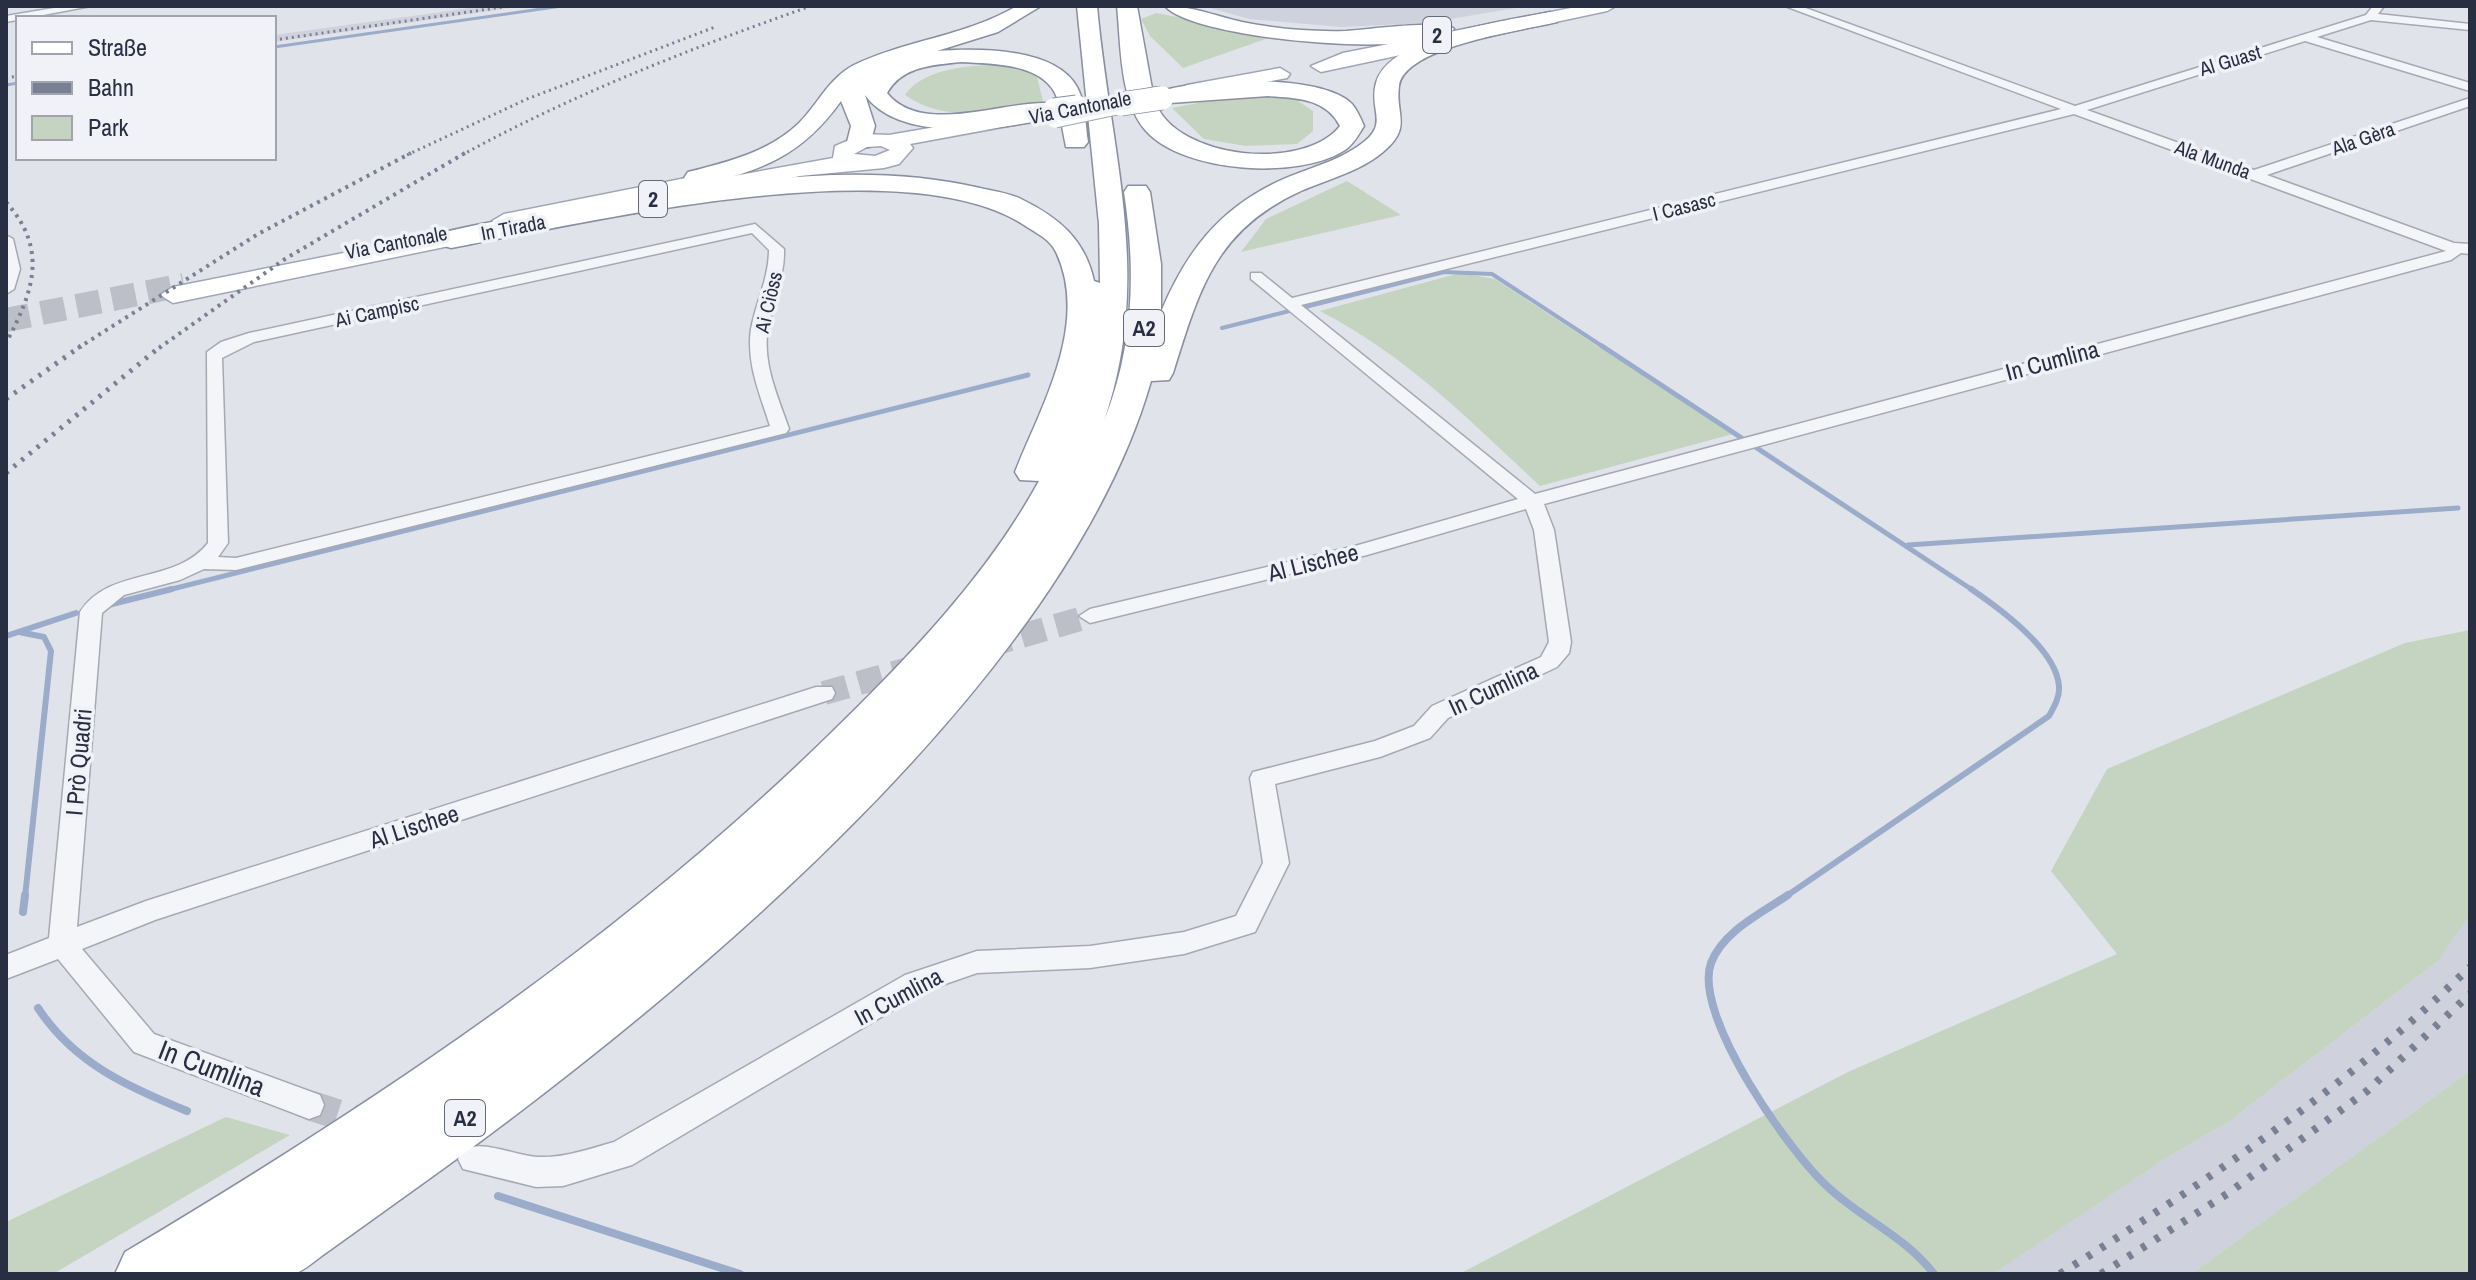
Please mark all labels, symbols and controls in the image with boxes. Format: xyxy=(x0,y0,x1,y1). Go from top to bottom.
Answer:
legend xyxy=(16,16,276,160)
road number: 2 xyxy=(1423,17,1451,53)
text: Straße xyxy=(88,31,147,63)
street label: Al Guast xyxy=(2195,38,2264,82)
text: Bahn xyxy=(88,71,134,103)
street label: Via Cantonale xyxy=(1027,84,1133,130)
text: Park xyxy=(88,111,129,143)
street label: Ala Gèra xyxy=(2327,115,2398,162)
street label: Ala Munda xyxy=(2171,133,2254,185)
road number: 2 xyxy=(639,181,667,217)
street label: I Casasc xyxy=(1650,185,1718,227)
street label: In Tirada xyxy=(479,208,547,246)
street label: Via Cantonale xyxy=(343,219,449,265)
street label: Ai Ciòss xyxy=(748,269,788,336)
street label: Ai Campisc xyxy=(332,289,421,333)
road number: A2 xyxy=(1124,310,1164,346)
street label: In Cumlina xyxy=(2002,332,2102,388)
street label: Al Lischee xyxy=(1264,535,1361,589)
street label: In Cumlina xyxy=(1443,653,1543,723)
street label: I Prò Quadri xyxy=(57,707,99,817)
street label: Al Lischee xyxy=(364,797,463,856)
street label: In Cumlina xyxy=(848,960,948,1032)
street label: In Cumlina xyxy=(153,1030,271,1106)
road number: A2 xyxy=(445,1100,485,1136)

